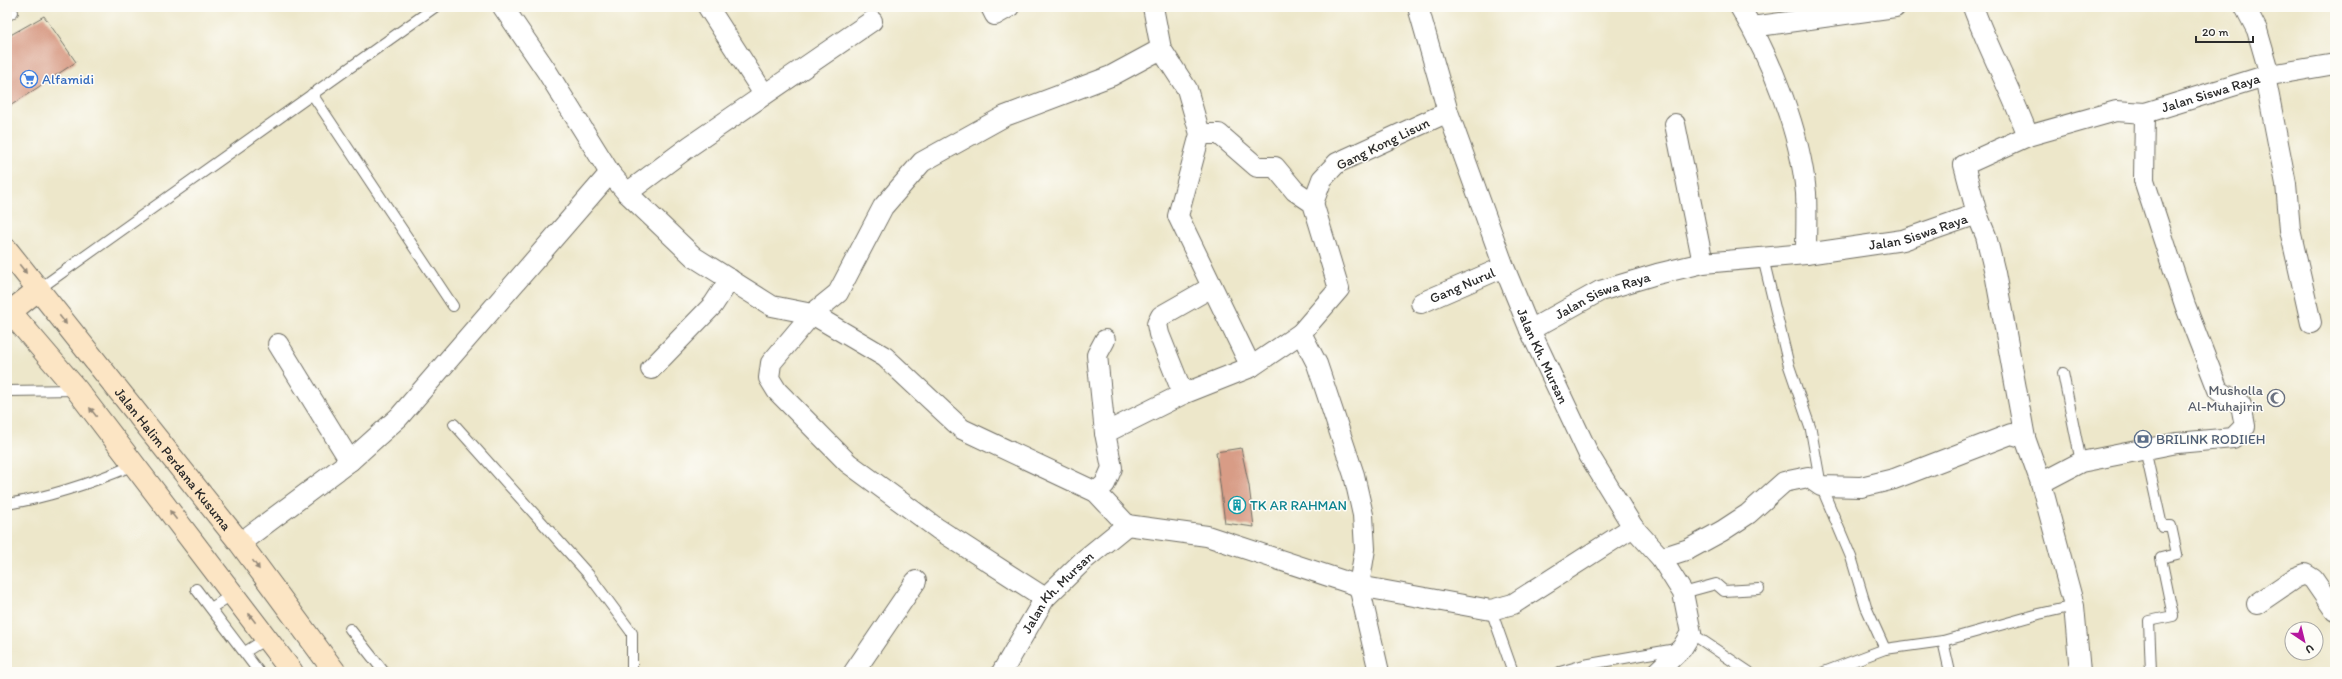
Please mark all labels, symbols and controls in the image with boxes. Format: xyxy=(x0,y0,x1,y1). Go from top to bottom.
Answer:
scale bar xyxy=(2196,18,2253,44)
text: 20 m xyxy=(2202,25,2229,39)
supermarket icon: Alfamidi xyxy=(19,69,39,89)
street label: Jalan Siswa Raya xyxy=(2159,69,2263,116)
place label: Alfamidi xyxy=(42,71,94,88)
street label: Gang Kong Lisun xyxy=(1334,114,1433,174)
street label: Jalan Siswa Raya xyxy=(1868,209,1971,253)
street label: Gang Nurul xyxy=(1427,263,1498,307)
one-way arrow xyxy=(19,264,27,275)
street label: Jalan Siswa Raya xyxy=(1552,268,1653,323)
street label: Jalan Kh. Mursan xyxy=(1513,306,1572,407)
one-way arrow xyxy=(59,314,67,325)
place label: Musholla Al-Muhajirin xyxy=(2188,382,2264,415)
street label: Jalan Halim Perdana Kusuma xyxy=(111,384,236,534)
mosque icon: Musholla Al-Muhajirin xyxy=(2266,388,2286,408)
one-way arrow xyxy=(90,407,98,417)
bank icon: BRILINK RODIIEH xyxy=(2133,429,2153,449)
place label: BRILINK RODIIEH xyxy=(2156,431,2265,448)
building icon: TK AR RAHMAN xyxy=(1227,495,1247,515)
place label: TK AR RAHMAN xyxy=(1250,497,1347,514)
one-way arrow xyxy=(169,509,177,520)
street label: Jalan Kh. Mursan xyxy=(1018,547,1097,636)
one-way arrow xyxy=(252,560,260,570)
one-way arrow xyxy=(248,613,256,624)
north arrow xyxy=(2284,621,2324,661)
text: U xyxy=(2303,641,2316,656)

